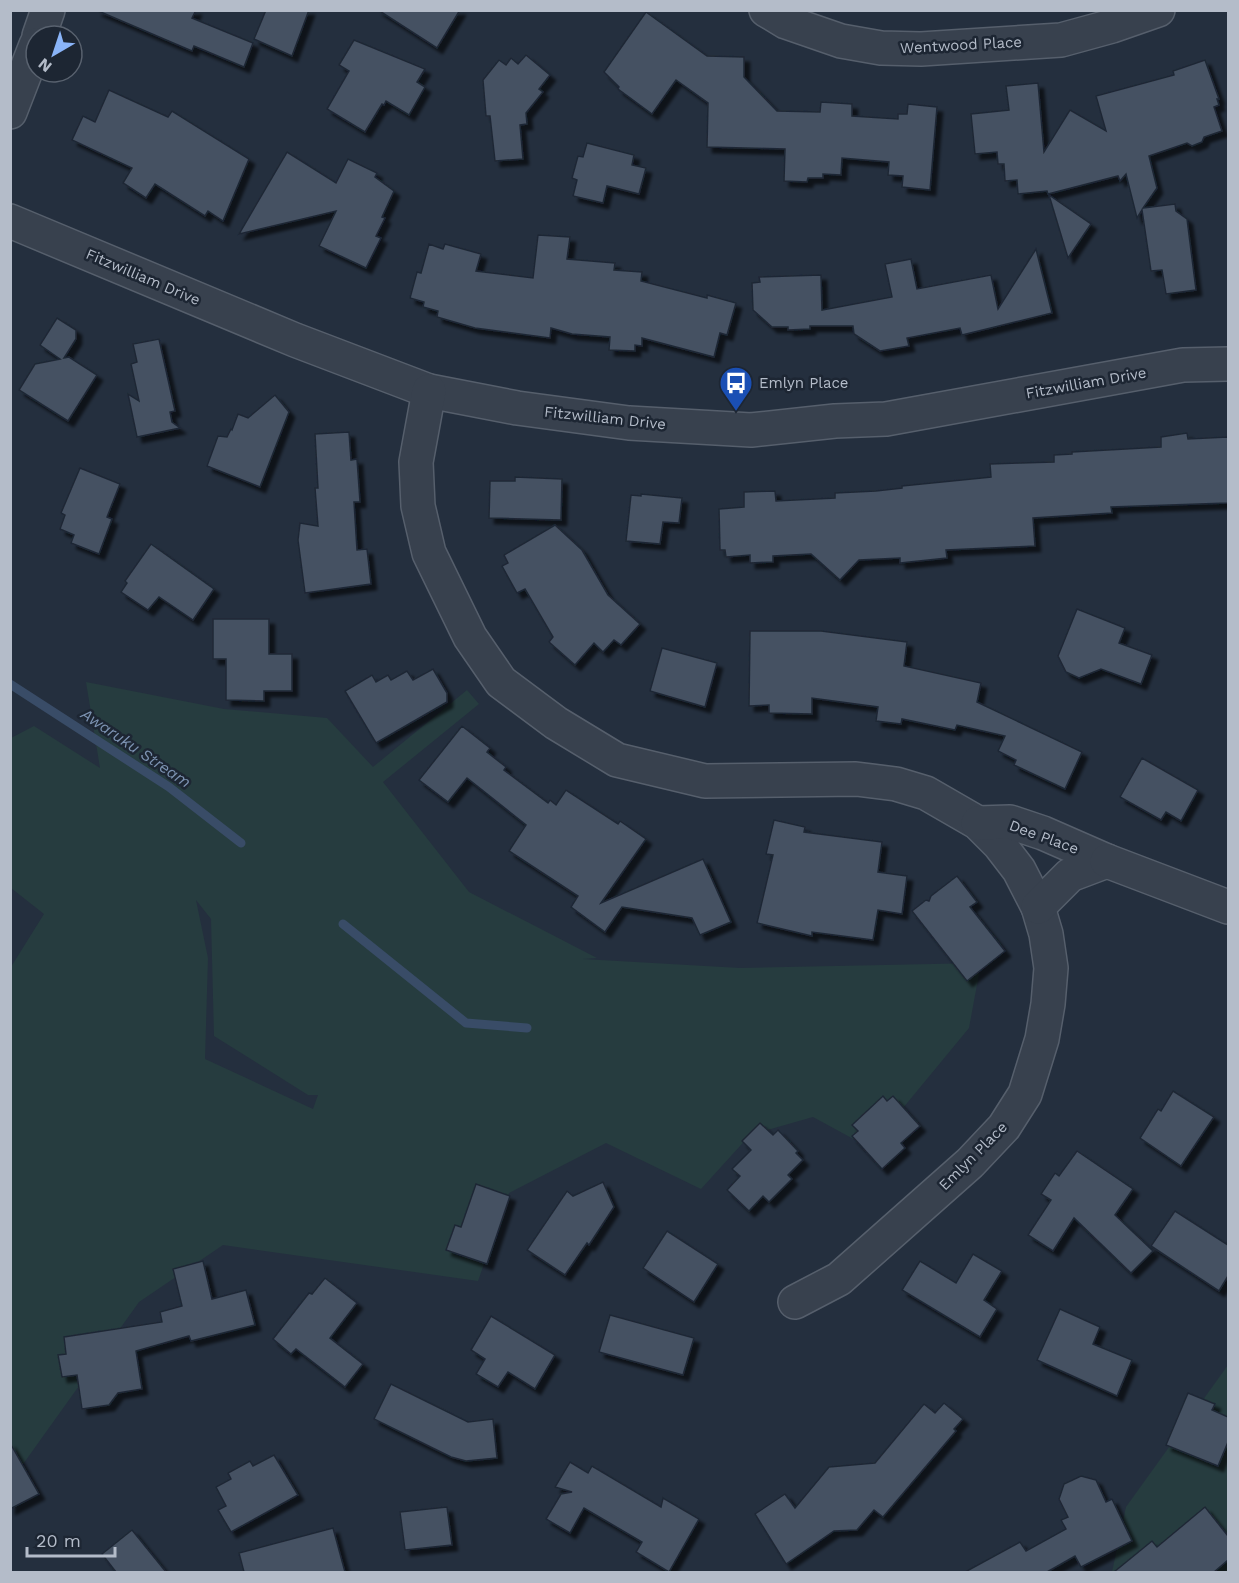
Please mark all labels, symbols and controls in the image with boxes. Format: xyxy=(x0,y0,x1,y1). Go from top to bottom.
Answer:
north arrow xyxy=(24,24,84,84)
street label: Wentwood Place xyxy=(900,33,1022,57)
text: N xyxy=(34,54,55,76)
street label: Fitzwilliam Drive xyxy=(83,245,203,309)
street label: Fitzwilliam Drive xyxy=(1024,364,1148,402)
bus stop icon: Emlyn Place xyxy=(718,365,754,412)
place label: Emlyn Place xyxy=(759,374,849,392)
street label: Fitzwilliam Drive xyxy=(543,403,667,433)
water label: Awaruku Stream xyxy=(77,704,195,792)
street label: Dee Place xyxy=(1007,816,1081,858)
street label: Emlyn Place xyxy=(935,1118,1011,1194)
scale bar xyxy=(27,1520,116,1558)
text: 20 m xyxy=(36,1530,81,1551)

